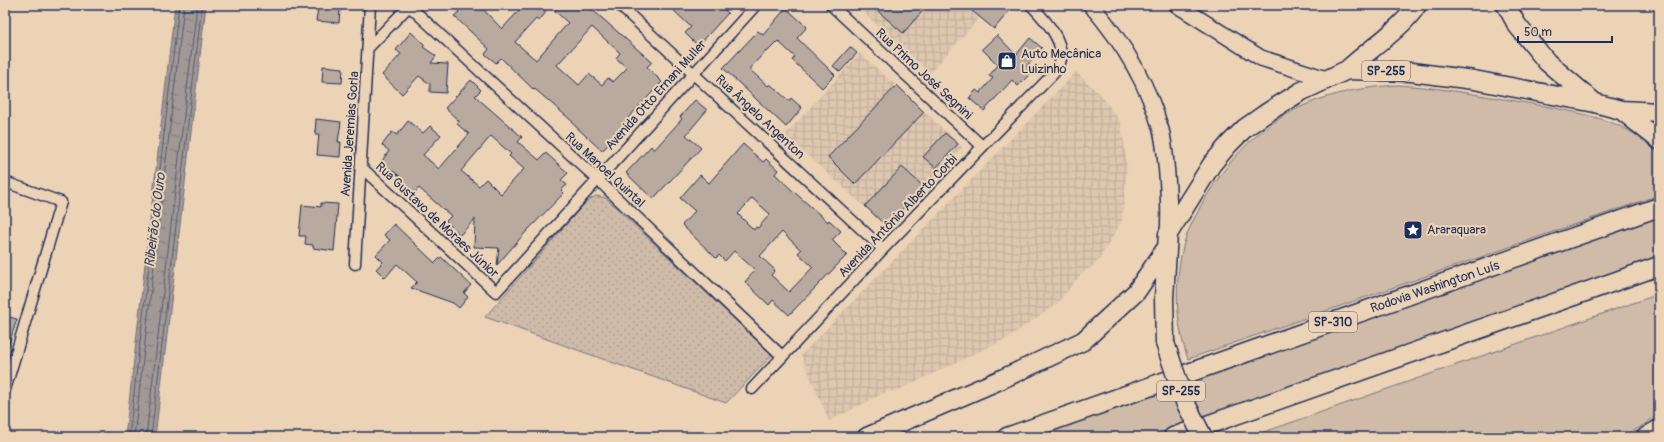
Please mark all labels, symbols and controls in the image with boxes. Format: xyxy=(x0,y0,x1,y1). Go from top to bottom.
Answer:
scale bar xyxy=(1518,18,1612,44)
street label: Rua Primo José Segnini xyxy=(872,25,976,123)
text: 50 m xyxy=(1524,25,1552,40)
street label: Avenida Otto Ernani Muller xyxy=(602,36,710,154)
place label: Auto Mecânica Luizinho xyxy=(1021,46,1101,77)
shop icon: Auto Mecânica Luizinho xyxy=(996,50,1018,72)
road number: SP-255 xyxy=(1362,61,1410,81)
street label: Avenida Jeremias Gorla xyxy=(338,71,362,197)
street label: Rua Ângelo Argenton xyxy=(712,71,808,163)
street label: Rua Manoel Quintal xyxy=(562,129,648,211)
street label: Avenida Antônio Alberto Corbi xyxy=(835,151,961,281)
street label: Rua Gustavo de Moraes Júnior xyxy=(372,159,502,282)
water label: Ribeirão do Ouro xyxy=(141,170,169,268)
place icon: Araraquara xyxy=(1402,219,1424,241)
place label: Araraquara xyxy=(1427,222,1486,238)
street label: Rodovia Washington Luís xyxy=(1368,257,1502,317)
road number: SP-310 xyxy=(1309,312,1357,332)
road number: SP-255 xyxy=(1157,381,1205,401)

